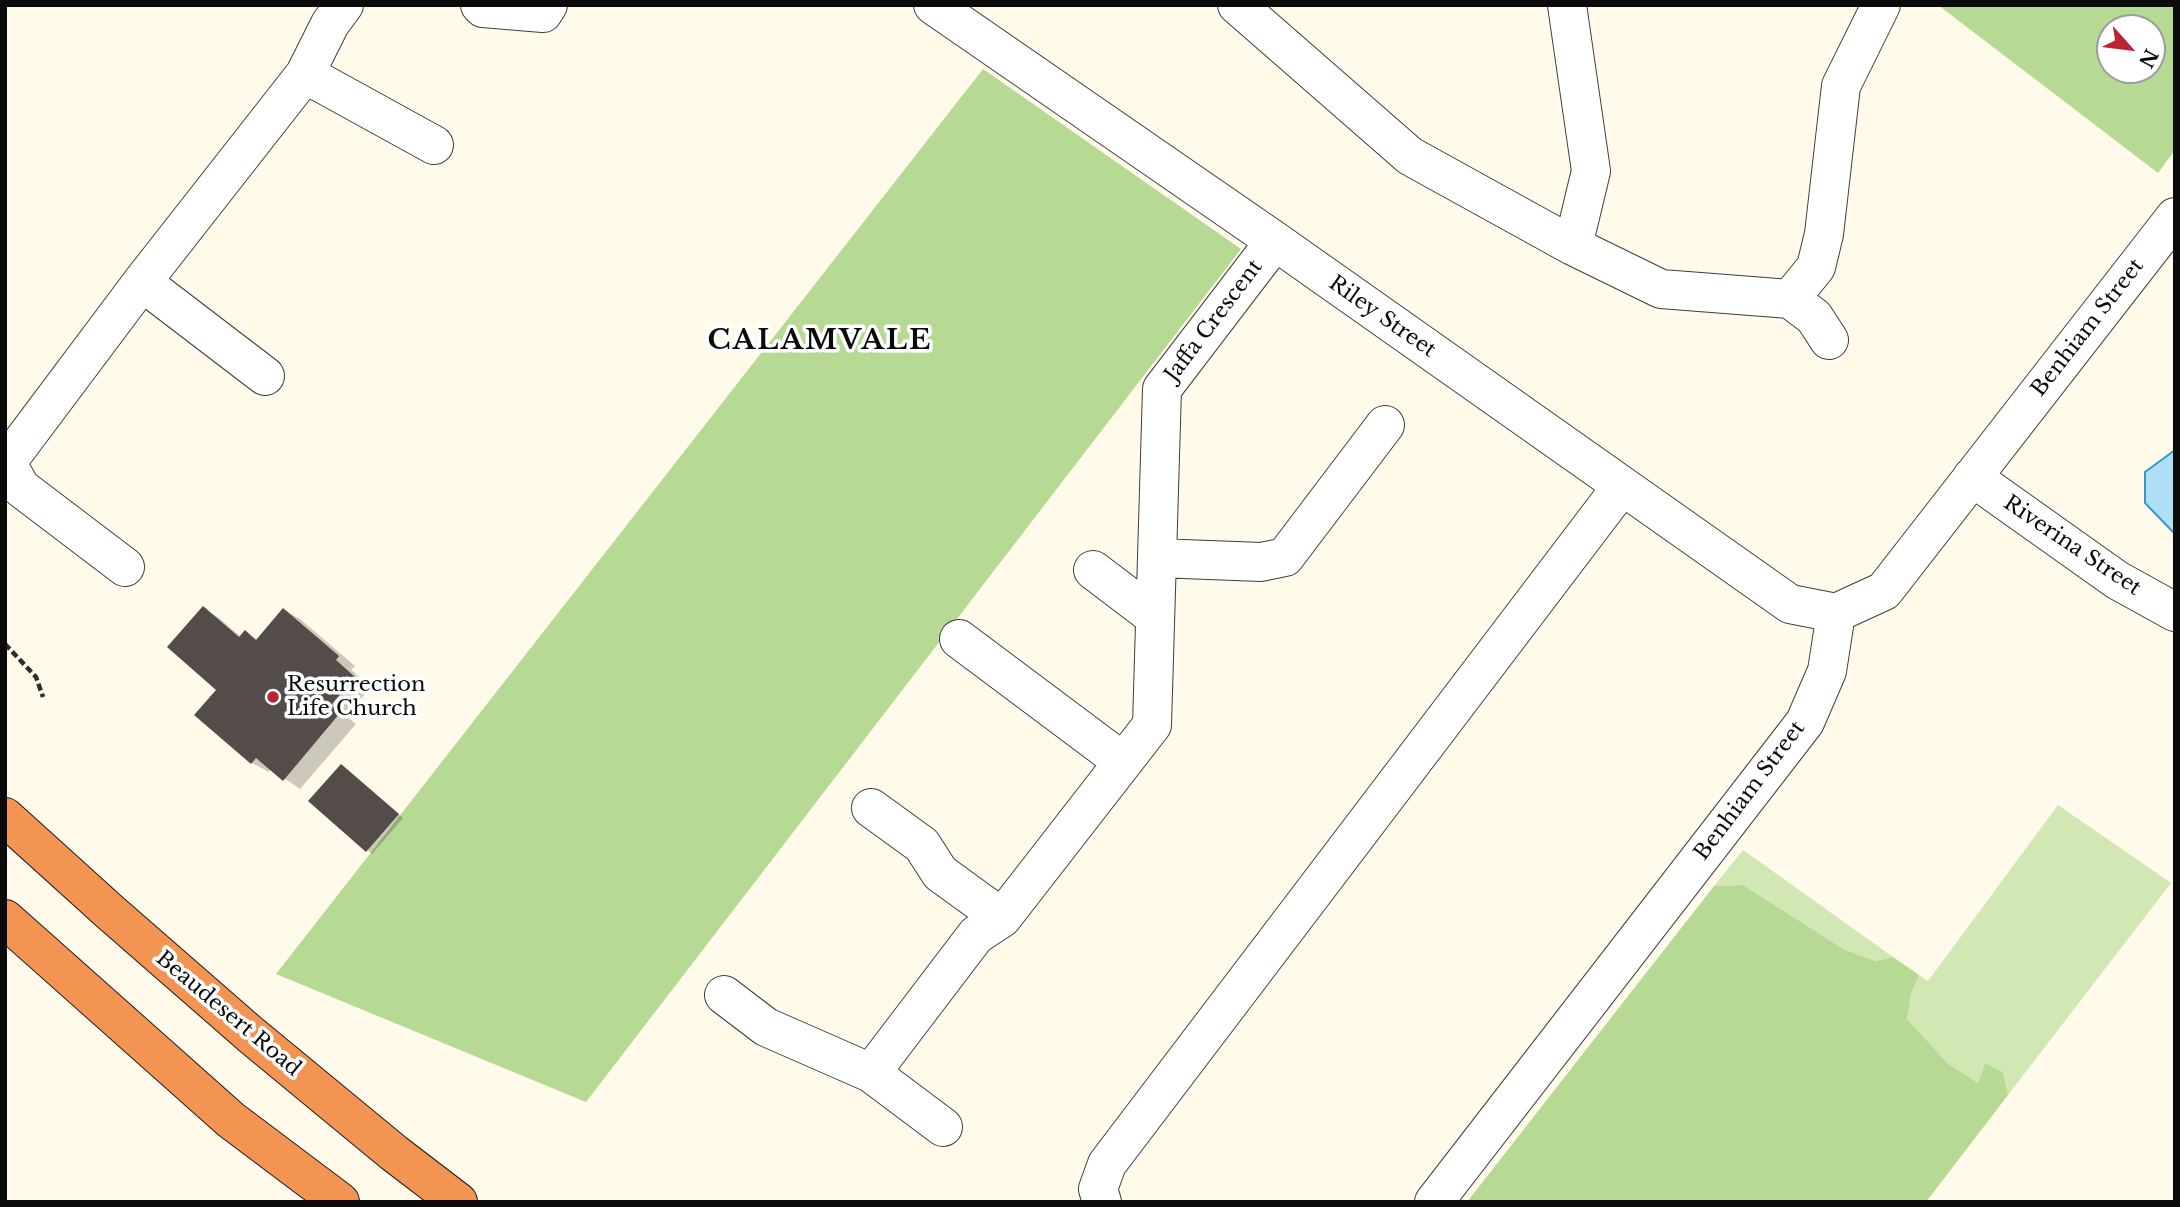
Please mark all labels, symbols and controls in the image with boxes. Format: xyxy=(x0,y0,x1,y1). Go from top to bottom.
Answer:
north arrow xyxy=(2096,14,2166,84)
text: N xyxy=(2134,45,2163,71)
street label: Benhiam Street xyxy=(2026,254,2150,402)
street label: Jaffa Crescent xyxy=(1160,255,1268,387)
street label: Riley Street xyxy=(1324,271,1440,363)
district label: CALAMVALE xyxy=(709,324,931,358)
street label: Riverina Street xyxy=(1998,491,2146,601)
place label: Resurrection Life Church xyxy=(287,672,425,722)
marker: Resurrection Life Church xyxy=(265,689,281,705)
street label: Benhiam Street xyxy=(1690,716,1810,866)
street label: Beaudesert Road xyxy=(150,946,306,1082)

